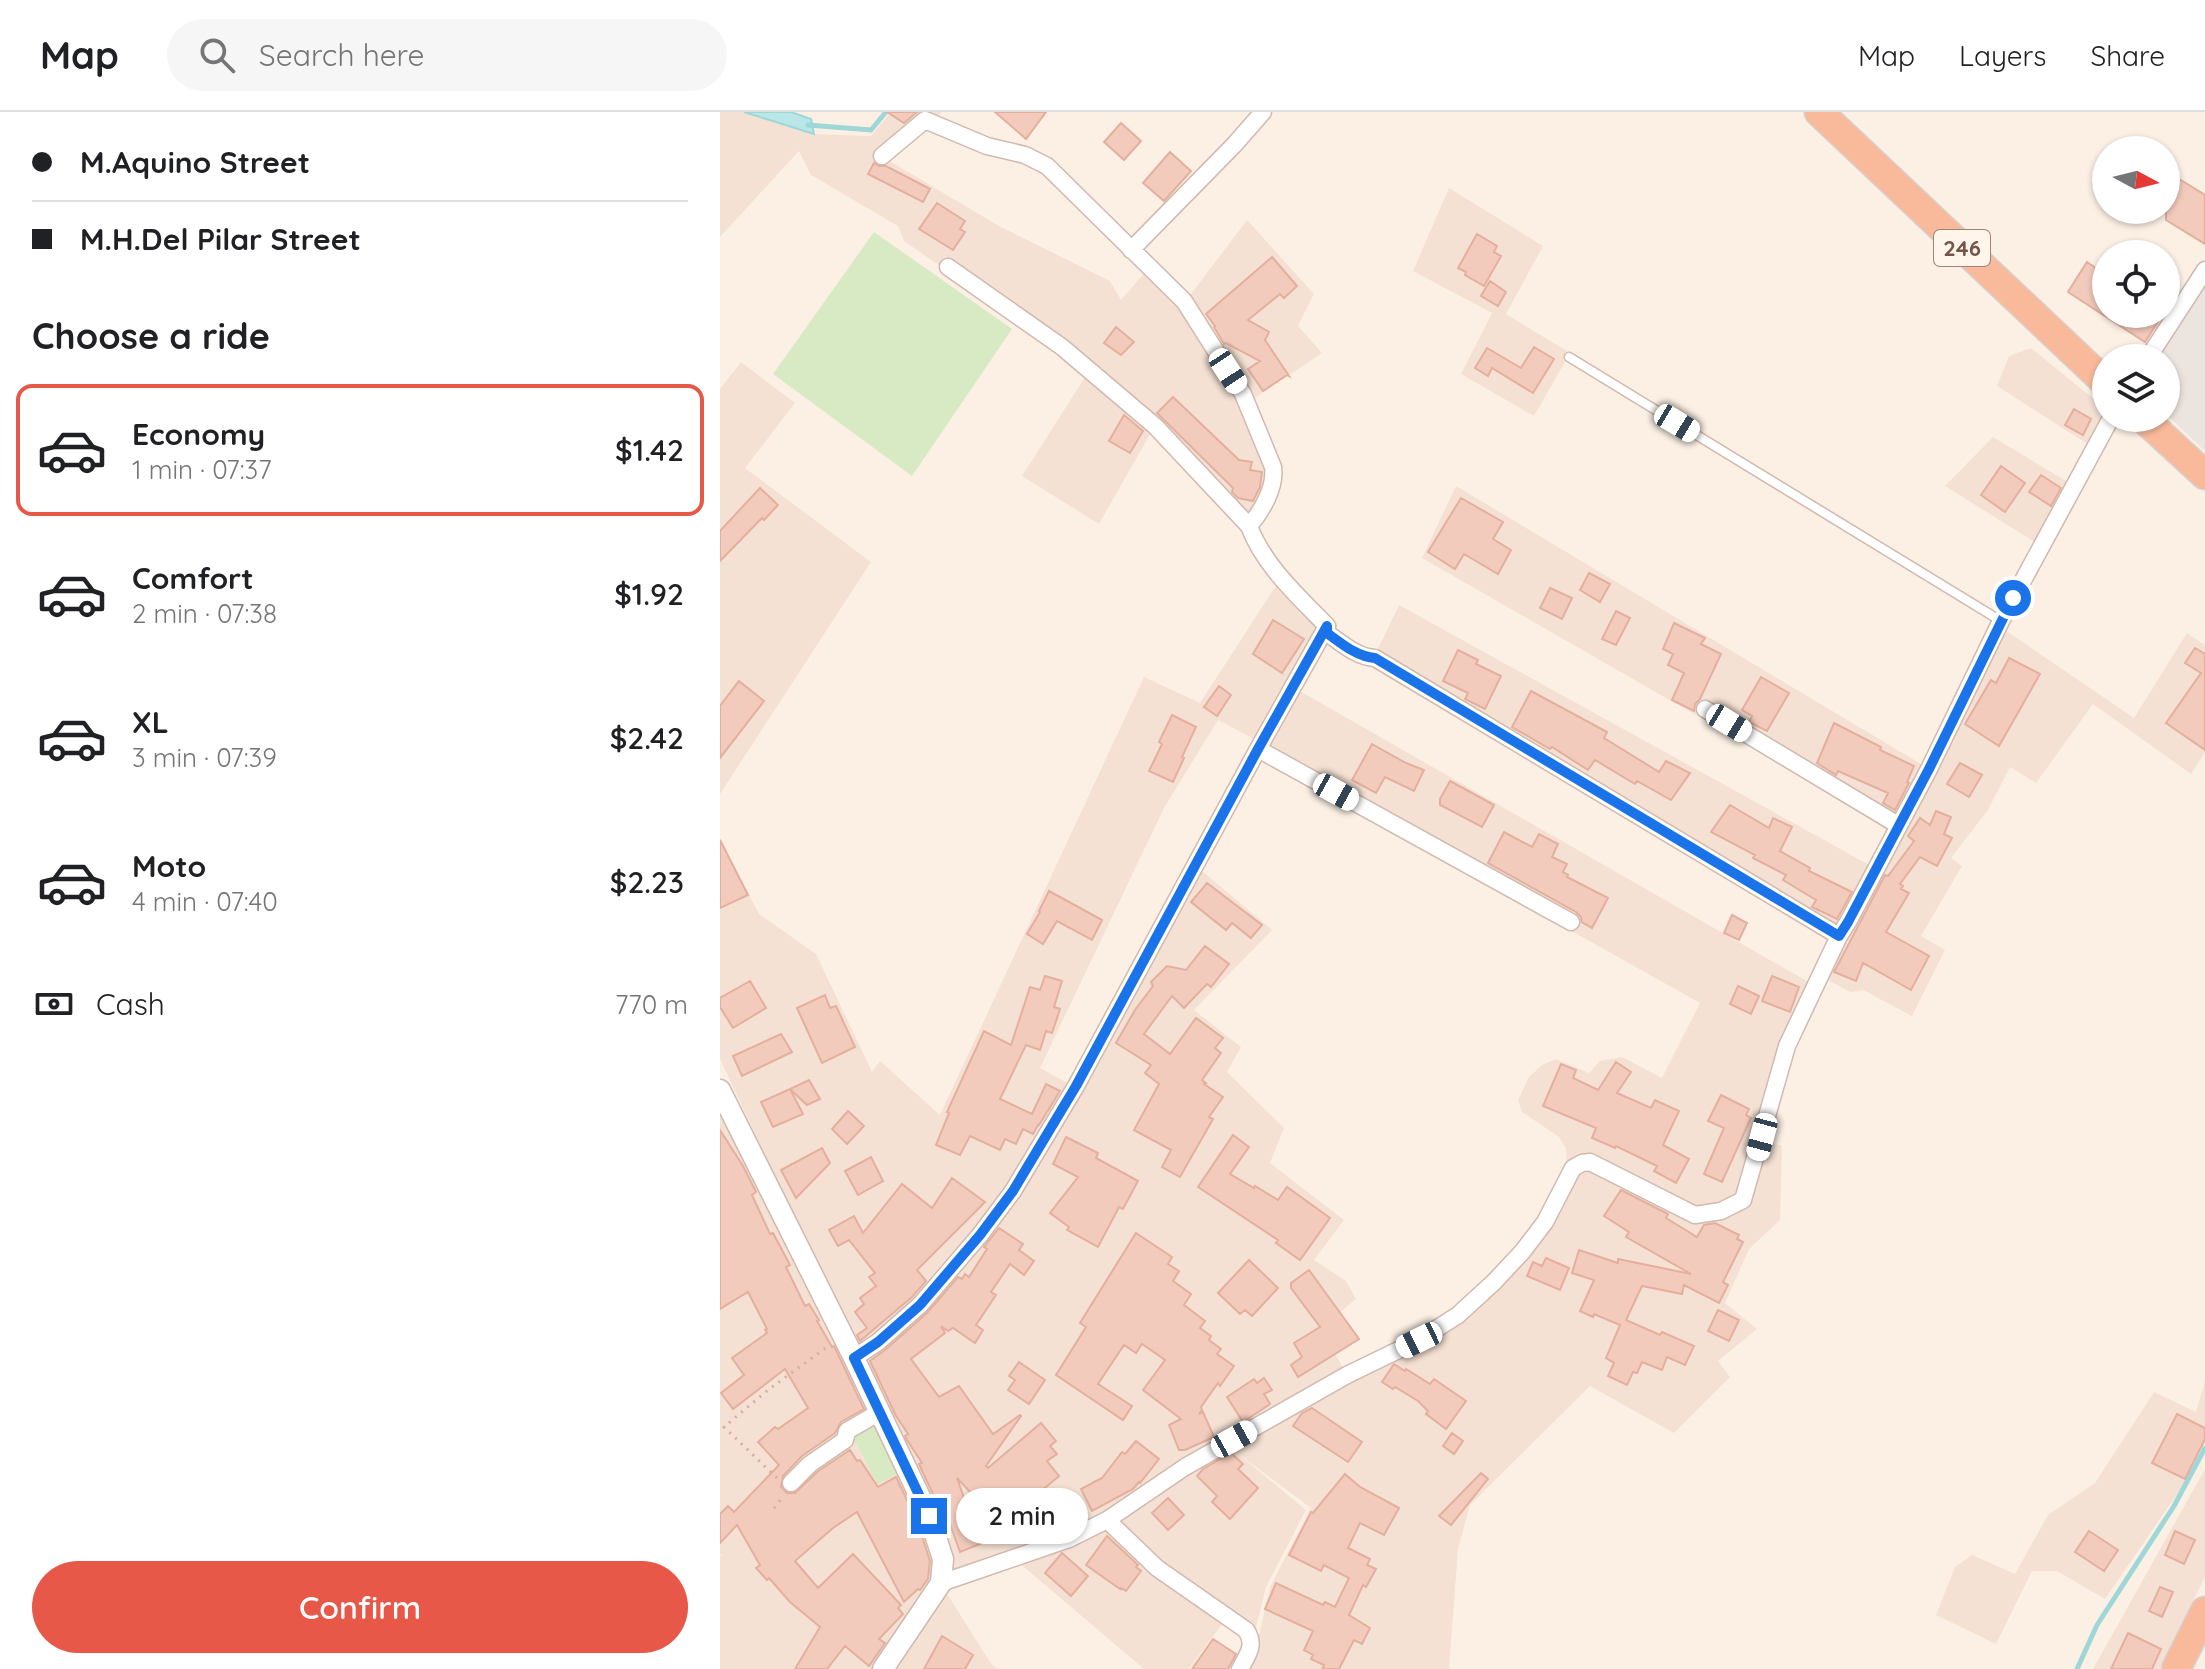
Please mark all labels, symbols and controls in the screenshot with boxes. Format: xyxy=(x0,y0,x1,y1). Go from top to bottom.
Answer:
search box xyxy=(167,19,727,91)
text: Map xyxy=(40,31,119,79)
icon: search xyxy=(195,33,239,77)
text: Search here xyxy=(259,36,424,74)
text: Map xyxy=(1858,38,1915,73)
text: Layers xyxy=(1959,38,2046,73)
text: Share xyxy=(2090,38,2165,73)
north arrow xyxy=(2092,136,2180,224)
map controls xyxy=(2092,136,2180,432)
text: M.Aquino Street xyxy=(80,143,310,181)
text: M.H.Del Pilar Street xyxy=(80,220,361,258)
road number: 246 xyxy=(1934,230,1990,266)
button: locate xyxy=(2092,240,2180,328)
text: Choose a ride xyxy=(32,313,270,358)
car xyxy=(1205,344,1251,398)
button: layers xyxy=(2092,344,2180,432)
car xyxy=(1650,400,1704,446)
icon: car xyxy=(36,414,108,486)
text: Economy xyxy=(132,415,265,453)
text: $1.42 xyxy=(615,431,684,469)
text: 1 min · 07:37 xyxy=(132,453,272,486)
icon: car xyxy=(36,558,108,630)
text: Comfort xyxy=(132,559,253,597)
text: $1.92 xyxy=(614,575,684,613)
route start xyxy=(1995,580,2031,616)
text: 2 min · 07:38 xyxy=(132,597,277,630)
car xyxy=(1702,700,1756,746)
icon: car xyxy=(36,702,108,774)
text: XL xyxy=(132,703,169,741)
text: $2.42 xyxy=(610,719,684,757)
text: 3 min · 07:39 xyxy=(132,741,277,774)
car xyxy=(1309,770,1363,814)
icon: car xyxy=(36,846,108,918)
text: Moto xyxy=(132,847,206,885)
text: $2.23 xyxy=(610,863,684,901)
text: 4 min · 07:40 xyxy=(132,885,278,918)
icon: cash xyxy=(32,982,76,1026)
text: Cash xyxy=(96,985,165,1023)
text: 770 m xyxy=(615,988,688,1021)
car xyxy=(1744,1111,1780,1163)
car xyxy=(1392,1319,1446,1361)
car xyxy=(1207,1417,1261,1461)
callout: 2 min xyxy=(957,1488,1089,1544)
route end xyxy=(911,1498,947,1534)
text: 2 min xyxy=(988,1499,1056,1532)
button: Confirm xyxy=(32,1561,688,1653)

